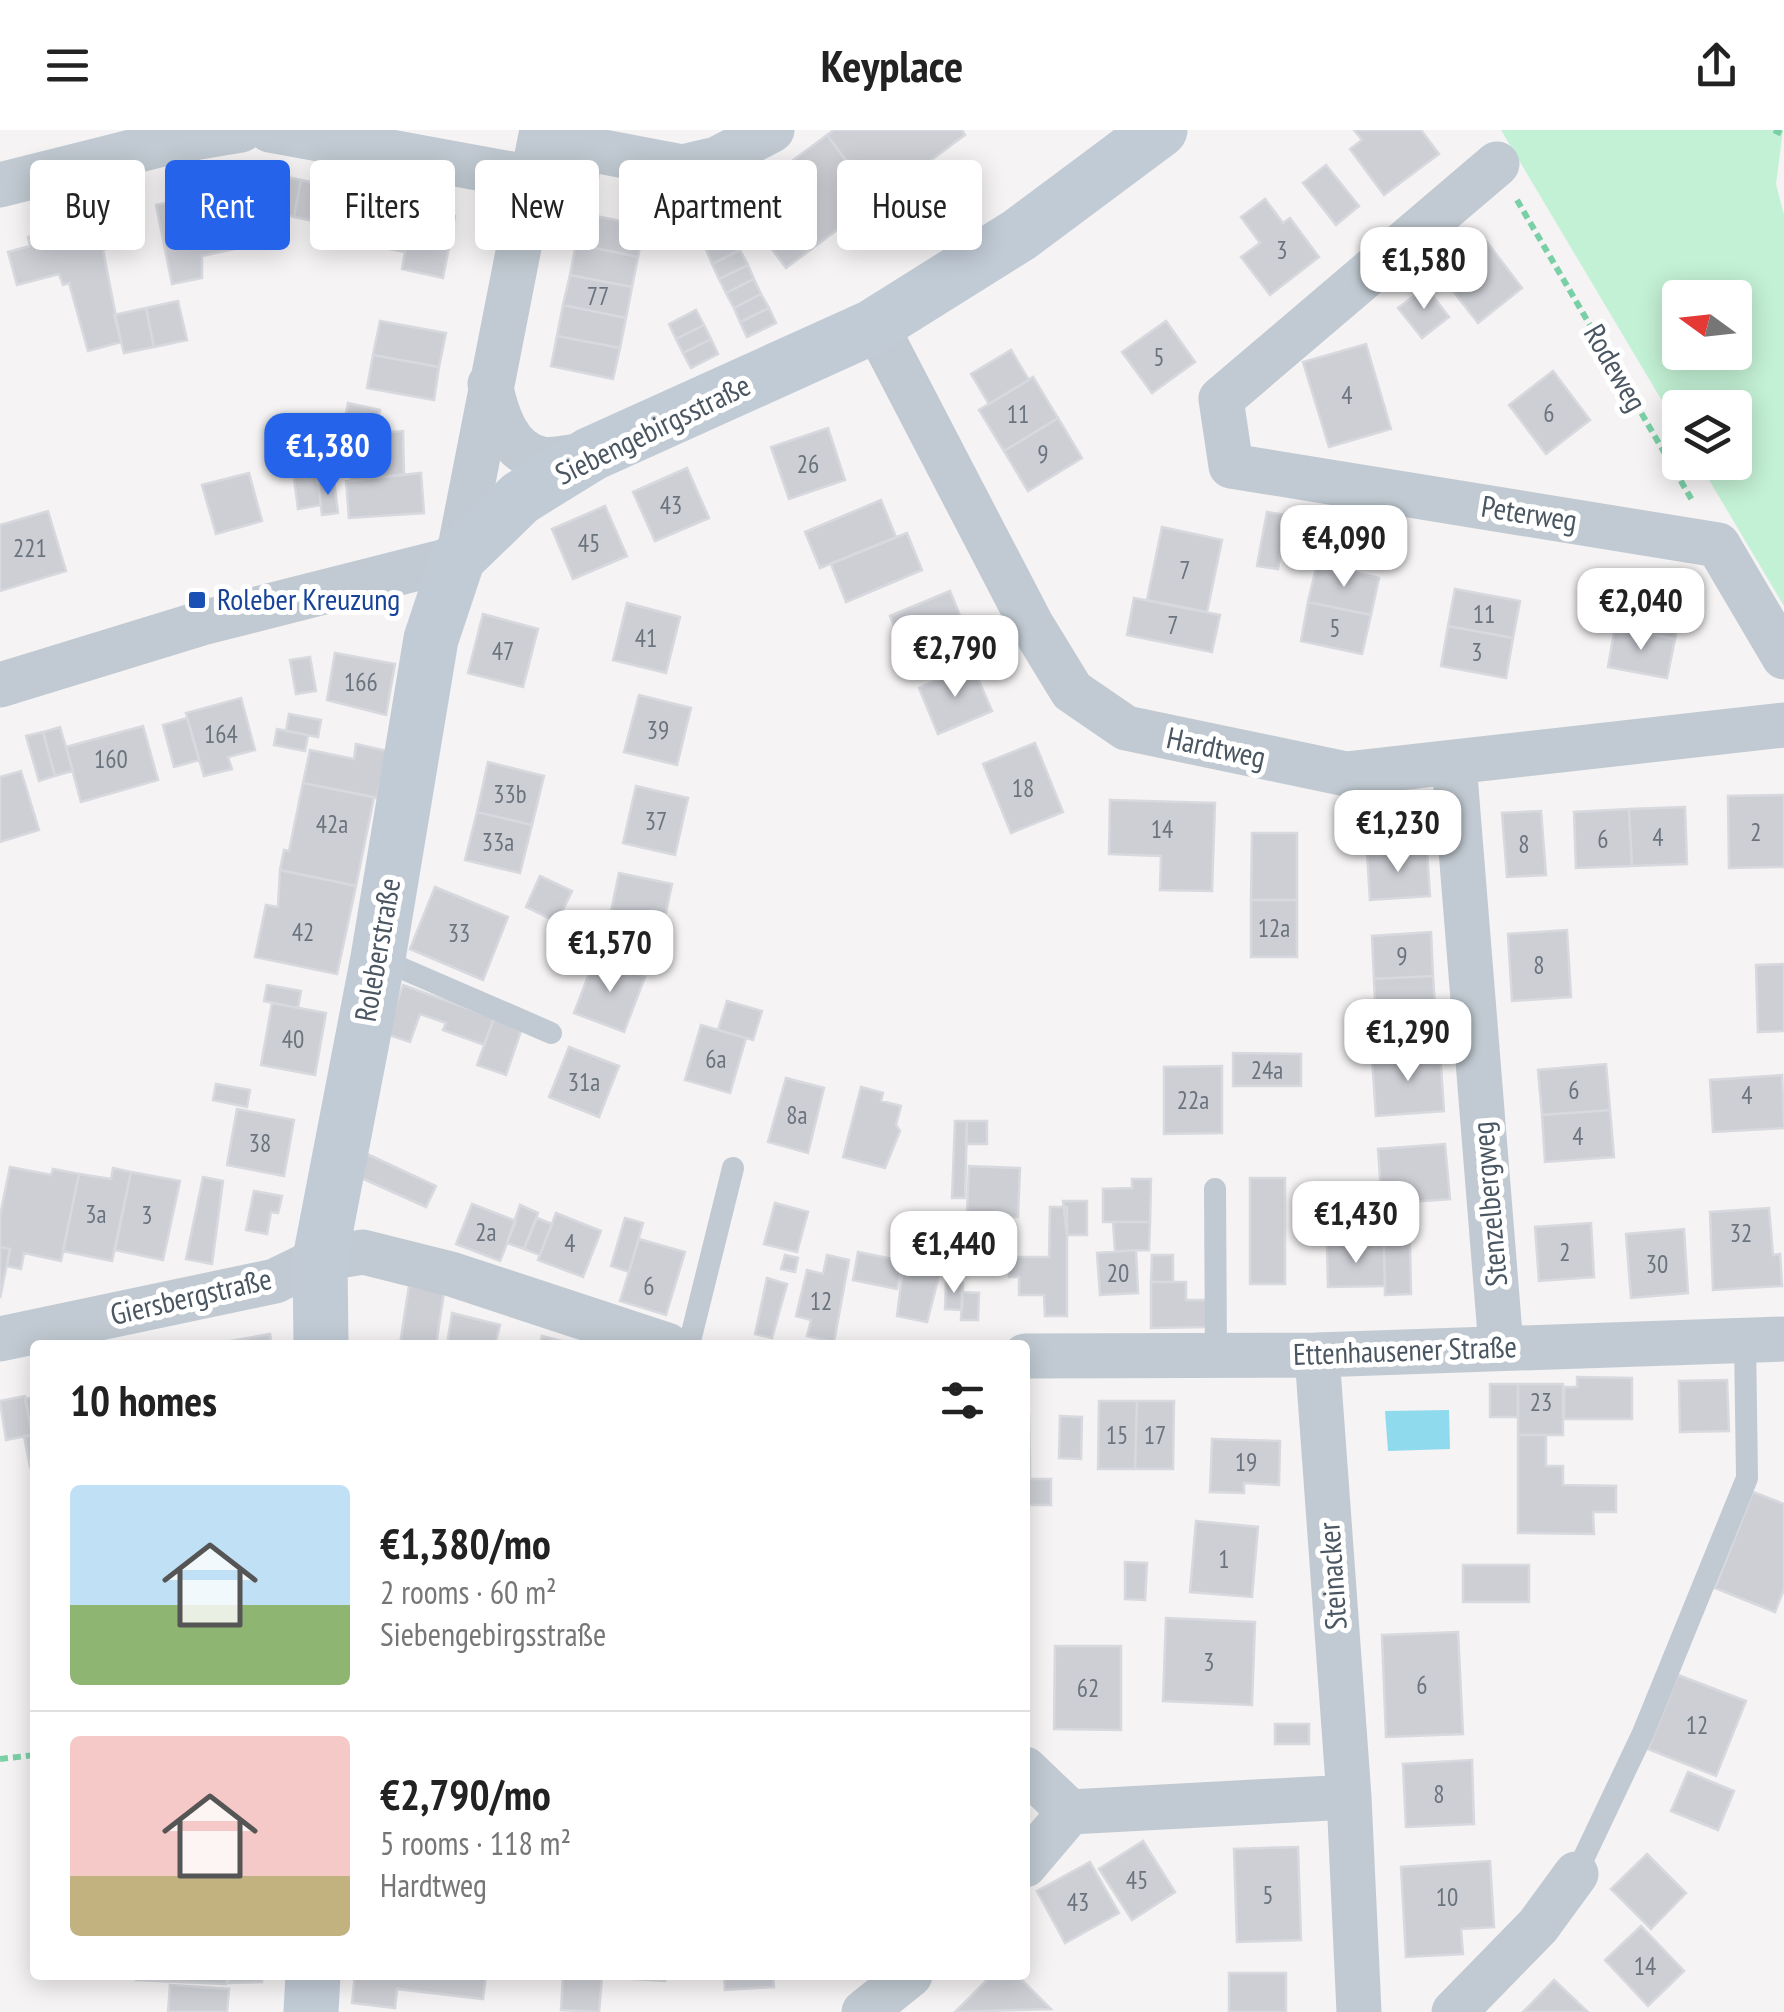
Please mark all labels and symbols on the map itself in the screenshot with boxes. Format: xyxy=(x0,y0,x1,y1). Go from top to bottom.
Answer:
pin: €1,580 xyxy=(1343,227,1505,312)
house number: 3 xyxy=(1276,234,1288,266)
house number: 77 xyxy=(587,280,609,312)
north arrow xyxy=(1662,280,1752,370)
street label: Rodeweg xyxy=(1576,317,1657,418)
house number: 5 xyxy=(1153,341,1165,373)
street label: Siebengebirgsstraße xyxy=(548,365,756,493)
house number: 4 xyxy=(1341,379,1353,411)
house number: 6 xyxy=(1543,397,1555,429)
house number: 11 xyxy=(1007,398,1029,430)
pin: €1,380 xyxy=(247,413,409,498)
house number: 9 xyxy=(1037,438,1049,470)
house number: 26 xyxy=(797,448,819,480)
street label: Peterweg xyxy=(1479,486,1580,539)
house number: 43 xyxy=(660,489,682,521)
pin: €4,090 xyxy=(1263,505,1425,590)
house number: 45 xyxy=(578,527,600,559)
house number: 221 xyxy=(13,532,47,564)
house number: 7 xyxy=(1179,554,1191,586)
pin: €2,040 xyxy=(1560,568,1722,653)
place label: Roleber Kreuzung xyxy=(217,579,400,618)
marker: Roleber Kreuzung xyxy=(186,589,208,611)
house number: 11 xyxy=(1473,598,1495,630)
house number: 7 xyxy=(1167,609,1179,641)
house number: 5 xyxy=(1329,612,1341,644)
pin: €2,790 xyxy=(874,615,1036,700)
house number: 41 xyxy=(635,622,657,654)
house number: 47 xyxy=(492,635,514,667)
house number: 3 xyxy=(1471,636,1483,668)
house number: 166 xyxy=(344,666,378,698)
house number: 39 xyxy=(647,714,669,746)
street label: Hardtweg xyxy=(1163,717,1269,776)
house number: 164 xyxy=(204,718,238,750)
house number: 160 xyxy=(94,743,128,775)
house number: 18 xyxy=(1012,772,1034,804)
house number: 33b xyxy=(493,778,527,810)
pin: €1,230 xyxy=(1317,790,1479,875)
house number: 37 xyxy=(645,805,667,837)
house number: 42a xyxy=(316,808,348,840)
house number: 14 xyxy=(1151,813,1173,845)
house number: 2 xyxy=(1750,816,1762,848)
house number: 4 xyxy=(1652,821,1664,853)
house number: 6 xyxy=(1597,823,1609,855)
house number: 33a xyxy=(482,826,514,858)
house number: 8 xyxy=(1518,828,1530,860)
street label: Roleberstraße xyxy=(345,875,408,1024)
pin: €1,570 xyxy=(529,910,691,995)
house number: 12a xyxy=(1258,912,1290,944)
house number: 42 xyxy=(292,916,314,948)
house number: 33 xyxy=(448,917,470,949)
house number: 9 xyxy=(1396,940,1408,972)
house number: 8 xyxy=(1533,949,1545,981)
pin: €1,290 xyxy=(1327,999,1489,1084)
house number: 40 xyxy=(282,1023,304,1055)
house number: 6a xyxy=(705,1043,727,1075)
house number: 24a xyxy=(1251,1054,1283,1086)
house number: 31a xyxy=(568,1066,600,1098)
house number: 6 xyxy=(1568,1074,1580,1106)
house number: 4 xyxy=(1741,1079,1753,1111)
house number: 22a xyxy=(1177,1084,1209,1116)
house number: 8a xyxy=(786,1099,808,1131)
street label: Stenzelbergweg xyxy=(1462,1120,1515,1288)
house number: 4 xyxy=(1572,1120,1584,1152)
house number: 38 xyxy=(249,1127,271,1159)
pin: €1,430 xyxy=(1275,1181,1437,1266)
house number: 3a xyxy=(85,1198,107,1230)
house number: 3 xyxy=(141,1199,153,1231)
pin: €1,440 xyxy=(873,1211,1035,1296)
house number: 2a xyxy=(475,1216,497,1248)
house number: 32 xyxy=(1730,1217,1752,1249)
house number: 4 xyxy=(564,1227,576,1259)
house number: 2 xyxy=(1559,1236,1571,1268)
house number: 30 xyxy=(1646,1248,1668,1280)
house number: 20 xyxy=(1107,1257,1129,1289)
street label: Giersbergstraße xyxy=(106,1258,275,1333)
house number: 6 xyxy=(643,1270,655,1302)
house number: 12 xyxy=(810,1285,832,1317)
street label: Ettenhausener Straße xyxy=(1292,1326,1518,1373)
house number: 23 xyxy=(1530,1386,1552,1418)
house number: 15 xyxy=(1106,1419,1128,1451)
house number: 17 xyxy=(1144,1419,1166,1451)
house number: 19 xyxy=(1235,1446,1257,1478)
street label: Steinacker xyxy=(1308,1520,1355,1631)
house number: 1 xyxy=(1218,1543,1230,1575)
house number: 3 xyxy=(1203,1646,1215,1678)
house number: 6 xyxy=(1416,1669,1428,1701)
house number: 62 xyxy=(1077,1672,1099,1704)
house number: 12 xyxy=(1686,1709,1708,1741)
house number: 8 xyxy=(1433,1778,1445,1810)
house number: 45 xyxy=(1126,1864,1148,1896)
house number: 5 xyxy=(1262,1879,1274,1911)
house number: 10 xyxy=(1436,1881,1458,1913)
house number: 43 xyxy=(1067,1886,1089,1918)
house number: 14 xyxy=(1634,1950,1656,1982)

